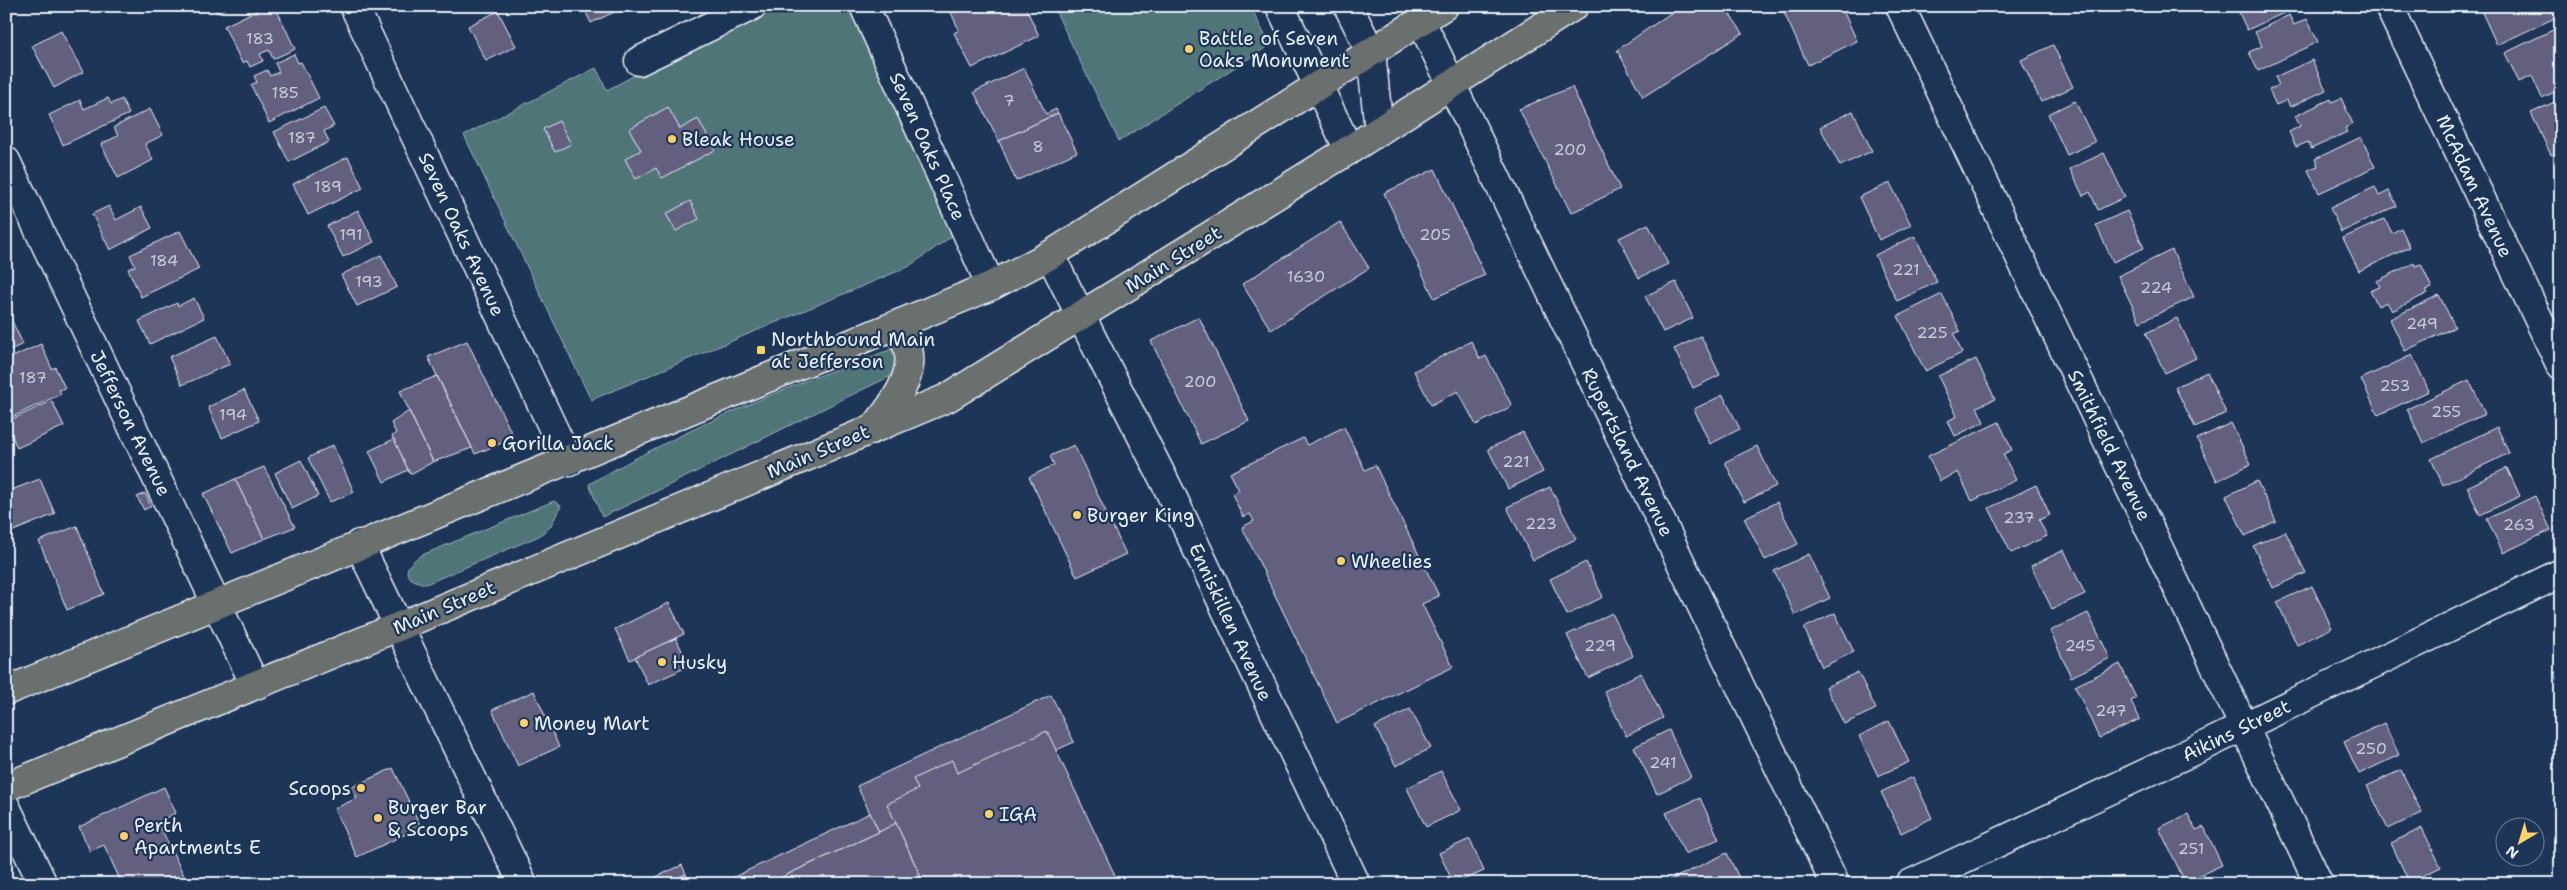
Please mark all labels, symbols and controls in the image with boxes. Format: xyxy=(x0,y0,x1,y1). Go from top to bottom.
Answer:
place label: Battle of Seven Oaks Monument xyxy=(1199,26,1350,73)
house number: 183 xyxy=(246,28,274,49)
marker: Battle of Seven Oaks Monument xyxy=(1183,43,1195,55)
street label: Seven Oaks Place xyxy=(884,68,971,224)
house number: 185 xyxy=(271,82,299,103)
house number: 7 xyxy=(1003,90,1015,111)
street label: McAdam Avenue xyxy=(2431,111,2519,262)
house number: 187 xyxy=(288,127,316,148)
place label: Bleak House xyxy=(682,127,795,152)
marker: Bleak House xyxy=(666,133,678,145)
house number: 8 xyxy=(1032,136,1044,157)
house number: 200 xyxy=(1554,139,1586,160)
street label: Seven Oaks Avenue xyxy=(413,148,511,320)
house number: 189 xyxy=(314,176,342,197)
street label: Main Street xyxy=(1120,220,1226,299)
house number: 191 xyxy=(339,224,363,245)
house number: 205 xyxy=(1419,224,1451,245)
house number: 184 xyxy=(150,250,178,271)
house number: 221 xyxy=(1892,259,1920,280)
house number: 1630 xyxy=(1287,266,1325,287)
house number: 193 xyxy=(355,271,383,292)
house number: 224 xyxy=(2140,277,2172,298)
house number: 249 xyxy=(2406,313,2438,334)
house number: 225 xyxy=(1916,322,1948,343)
place label: Northbound Main at Jefferson xyxy=(771,327,935,374)
marker: Northbound Main at Jefferson xyxy=(755,344,767,356)
street label: Jefferson Avenue xyxy=(84,346,177,500)
street label: Rupertsland Avenue xyxy=(1576,364,1679,541)
street label: Smithfield Avenue xyxy=(2062,365,2157,525)
house number: 187 xyxy=(19,367,47,388)
house number: 200 xyxy=(1184,371,1216,392)
house number: 253 xyxy=(2379,375,2411,396)
house number: 255 xyxy=(2431,401,2461,422)
house number: 194 xyxy=(219,404,247,425)
street label: Main Street xyxy=(763,419,873,484)
place label: Gorilla Jack xyxy=(502,431,614,456)
marker: Gorilla Jack xyxy=(486,437,498,449)
house number: 221 xyxy=(1502,451,1530,472)
place label: Burger King xyxy=(1087,503,1195,528)
house number: 237 xyxy=(2003,507,2035,528)
marker: Burger King xyxy=(1071,509,1083,521)
house number: 223 xyxy=(1525,513,1557,534)
house number: 263 xyxy=(2503,514,2535,535)
street label: Enniskillen Avenue xyxy=(1183,539,1278,705)
place label: Wheelies xyxy=(1351,549,1432,574)
marker: Wheelies xyxy=(1335,555,1347,567)
street label: Main Street xyxy=(389,575,499,640)
house number: 229 xyxy=(1584,635,1616,656)
house number: 245 xyxy=(2065,635,2095,656)
place label: Husky xyxy=(672,650,727,675)
marker: Husky xyxy=(656,656,668,668)
street label: Aikins Street xyxy=(2178,693,2295,767)
house number: 247 xyxy=(2095,700,2127,721)
place label: Money Mart xyxy=(534,711,650,736)
marker: Money Mart xyxy=(518,717,530,729)
house number: 250 xyxy=(2355,738,2387,759)
house number: 241 xyxy=(1649,752,1677,773)
place label: Scoops xyxy=(289,776,351,801)
marker: Scoops xyxy=(355,782,367,794)
place label: Burger Bar & Scoops xyxy=(388,795,487,842)
place label: IGA xyxy=(999,802,1037,827)
marker: IGA xyxy=(983,808,995,820)
marker: Burger Bar & Scoops xyxy=(372,812,384,824)
place label: Perth Apartments E xyxy=(134,813,261,860)
north arrow xyxy=(2494,818,2544,868)
marker: Perth Apartments E xyxy=(118,830,130,842)
house number: 251 xyxy=(2178,838,2204,859)
text: N xyxy=(2502,842,2522,863)

